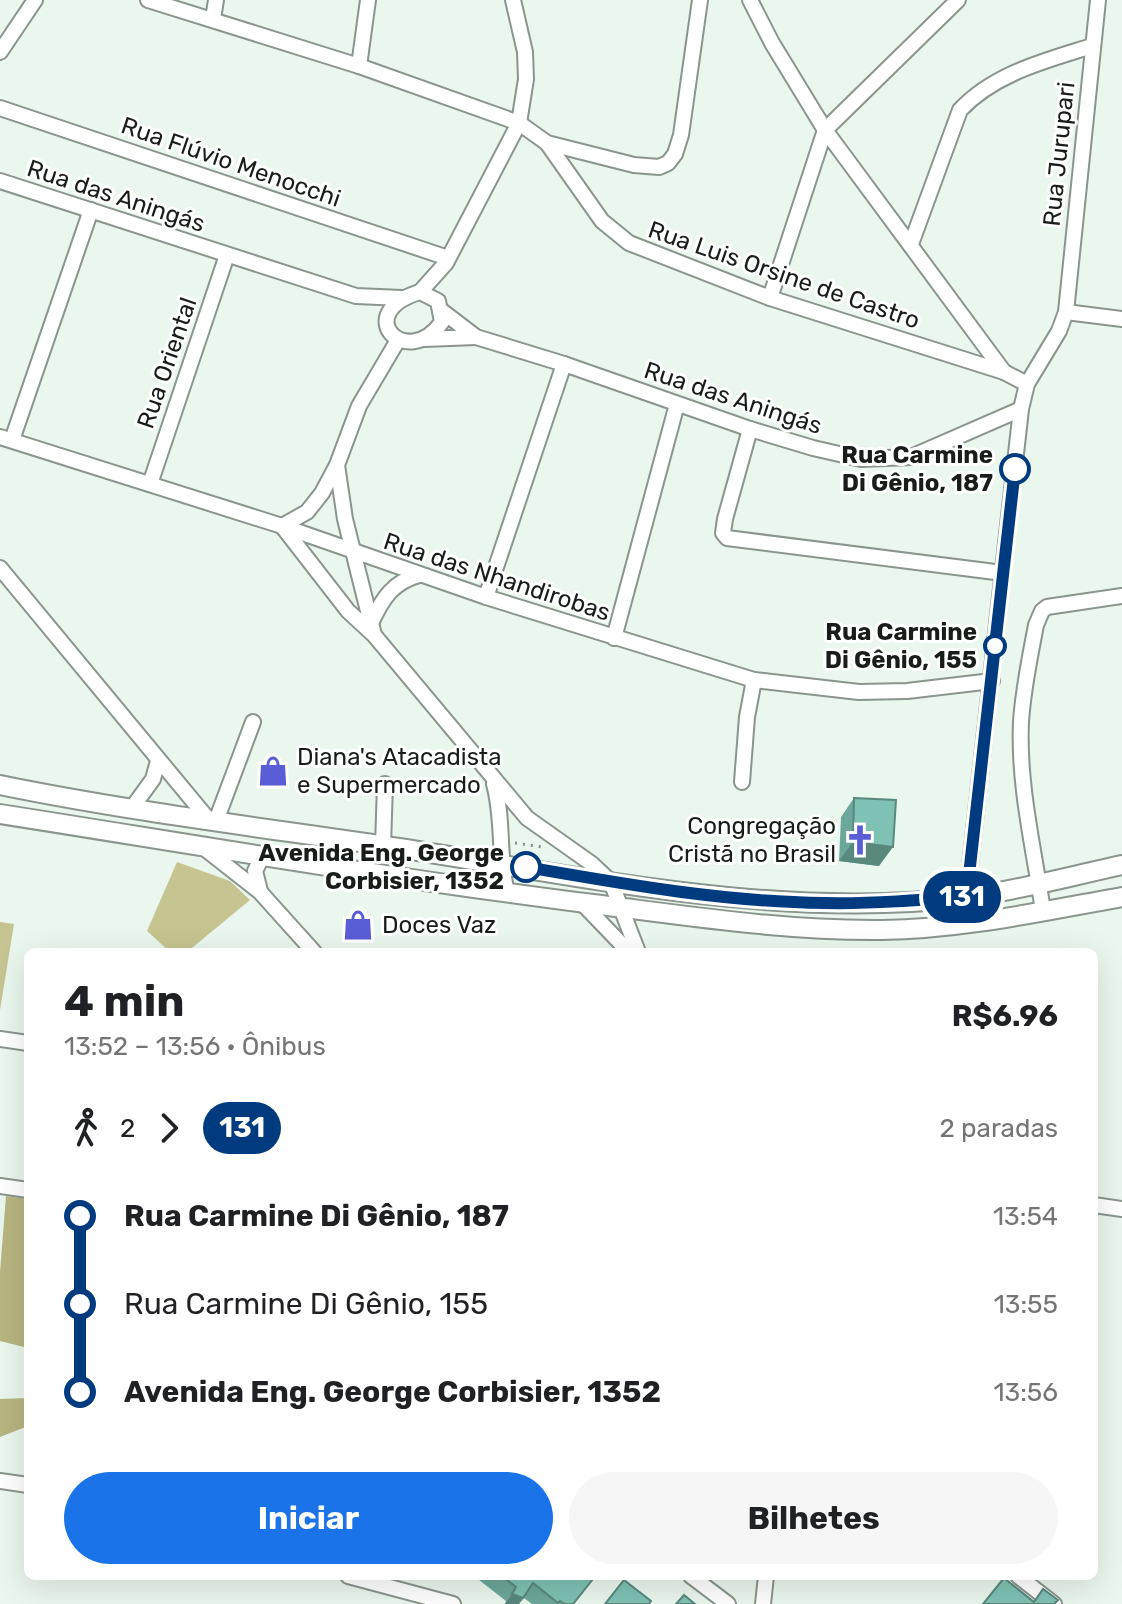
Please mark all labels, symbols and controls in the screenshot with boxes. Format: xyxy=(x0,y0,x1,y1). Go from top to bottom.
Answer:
street label: Rua Jurupari xyxy=(1038,80,1080,228)
street label: Rua Flúvio Menocchi xyxy=(118,111,344,213)
street label: Rua das Aningás xyxy=(24,154,208,238)
street label: Rua Luis Orsine de Castro xyxy=(645,215,923,335)
street label: Rua Oriental xyxy=(132,294,202,432)
street label: Rua das Aningás xyxy=(641,356,825,440)
place label: Rua Carmine Di Gênio, 187 xyxy=(841,441,993,497)
marker: Rua Carmine Di Gênio, 187 xyxy=(1000,454,1030,484)
street label: Rua das Nhandirobas xyxy=(380,527,614,627)
place label: Rua Carmine Di Gênio, 155 xyxy=(825,618,977,674)
marker: Rua Carmine Di Gênio, 155 xyxy=(984,635,1006,657)
place label: Diana's Atacadista e Supermercado xyxy=(297,743,502,799)
shop icon: Diana's Atacadista e Supermercado xyxy=(256,754,290,788)
place label: Congregação Cristã no Brasil xyxy=(668,812,836,868)
church icon: Congregação Cristã no Brasil xyxy=(843,823,877,857)
place label: Avenida Eng. George Corbisier, 1352 xyxy=(259,839,504,895)
marker: Avenida Eng. George Corbisier, 1352 xyxy=(511,852,541,882)
line badge: 131 xyxy=(916,871,1008,923)
text: 131 xyxy=(939,880,985,913)
shop icon: Doces Vaz xyxy=(341,908,375,942)
place label: Doces Vaz xyxy=(382,911,496,939)
text: 4 min xyxy=(64,975,185,1027)
text: R$6.96 xyxy=(952,998,1058,1034)
text: 13:52 – 13:56 · Ônibus xyxy=(64,1031,326,1062)
icon: walk xyxy=(64,1106,108,1150)
icon: forward xyxy=(147,1106,191,1150)
text: 131 xyxy=(219,1111,265,1144)
text: 2 xyxy=(120,1113,135,1144)
text: 2 paradas xyxy=(939,1113,1058,1144)
text: Rua Carmine Di Gênio, 187 xyxy=(124,1198,509,1234)
text: 13:54 xyxy=(993,1201,1058,1232)
text: Rua Carmine Di Gênio, 155 xyxy=(124,1286,488,1322)
text: 13:55 xyxy=(994,1289,1058,1320)
text: Avenida Eng. George Corbisier, 1352 xyxy=(124,1374,661,1410)
text: 13:56 xyxy=(993,1377,1058,1408)
button: Iniciar xyxy=(64,1472,553,1564)
button: Bilhetes xyxy=(569,1472,1058,1564)

